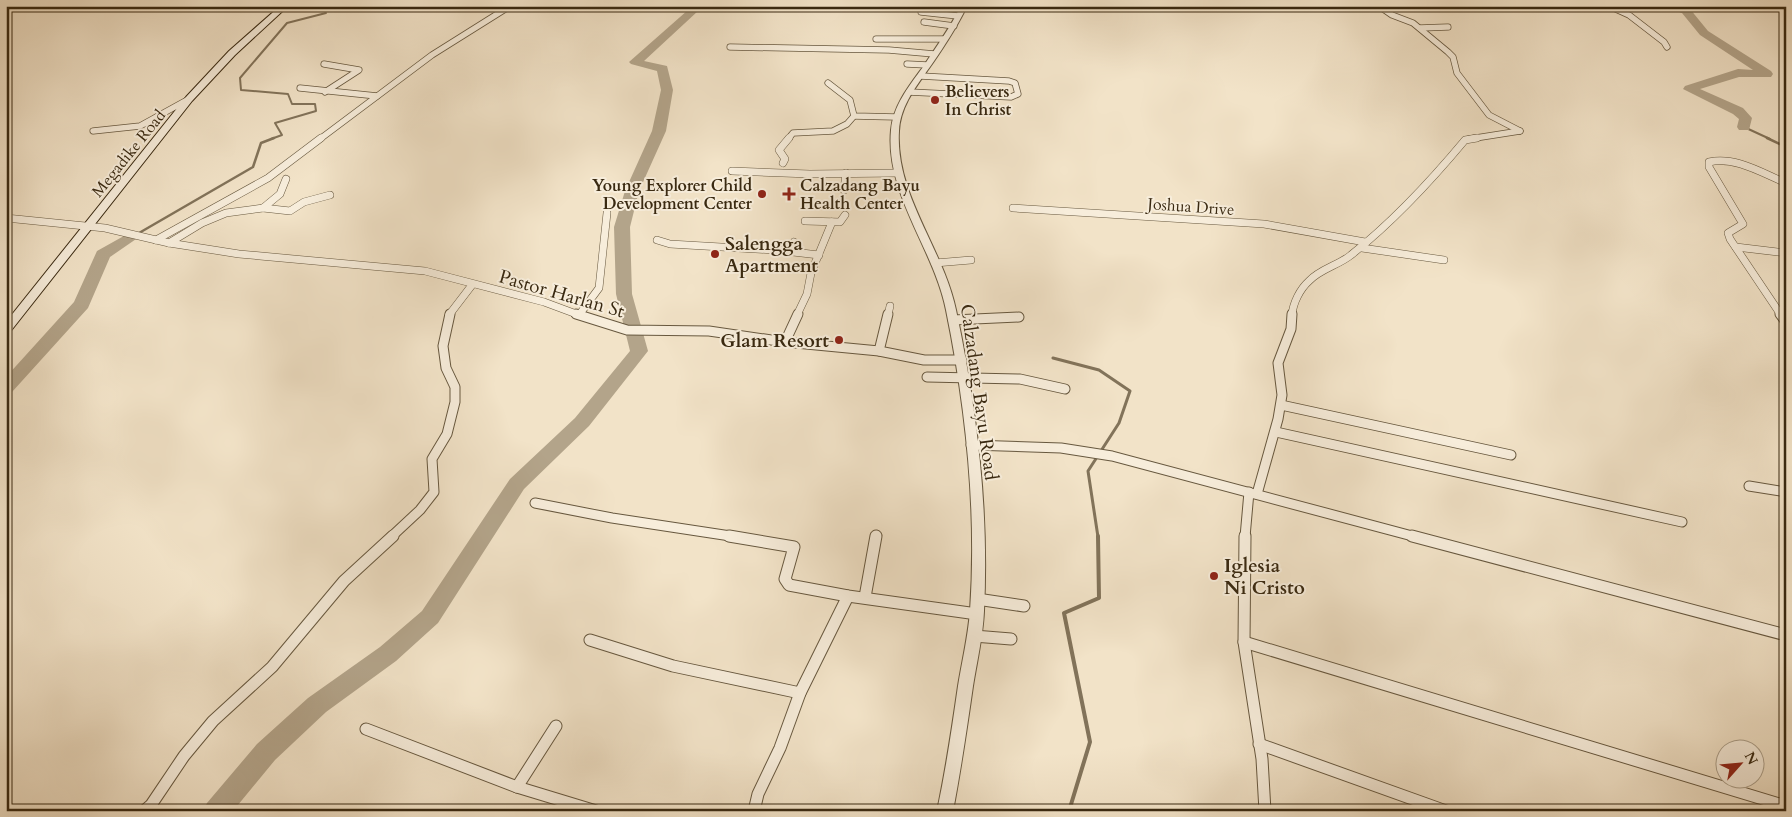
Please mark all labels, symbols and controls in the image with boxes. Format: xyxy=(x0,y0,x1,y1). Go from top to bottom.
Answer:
place label: Believers In Christ xyxy=(945,81,1012,121)
marker: Believers In Christ xyxy=(929,94,941,106)
street label: Megadike Road xyxy=(87,105,171,202)
place label: Young Explorer Child Development Center xyxy=(592,175,753,215)
place label: Calzadang Bayu Health Center xyxy=(800,175,920,215)
marker: Calzadang Bayu Health Center xyxy=(782,187,796,201)
marker: Young Explorer Child Development Center xyxy=(756,188,768,200)
street label: Joshua Drive xyxy=(1145,193,1235,221)
place label: Salengga Apartment xyxy=(725,231,818,279)
marker: Salengga Apartment xyxy=(709,248,721,260)
street label: Pastor Harlan St xyxy=(496,264,628,324)
street label: Calzadang Bayu Road xyxy=(954,302,1004,482)
place label: Glam Resort xyxy=(720,328,829,354)
marker: Glam Resort xyxy=(833,334,845,346)
place label: Iglesia Ni Cristo xyxy=(1224,553,1305,601)
marker: Iglesia Ni Cristo xyxy=(1208,570,1220,582)
north arrow xyxy=(1714,740,1764,790)
text: N xyxy=(1740,749,1762,768)

